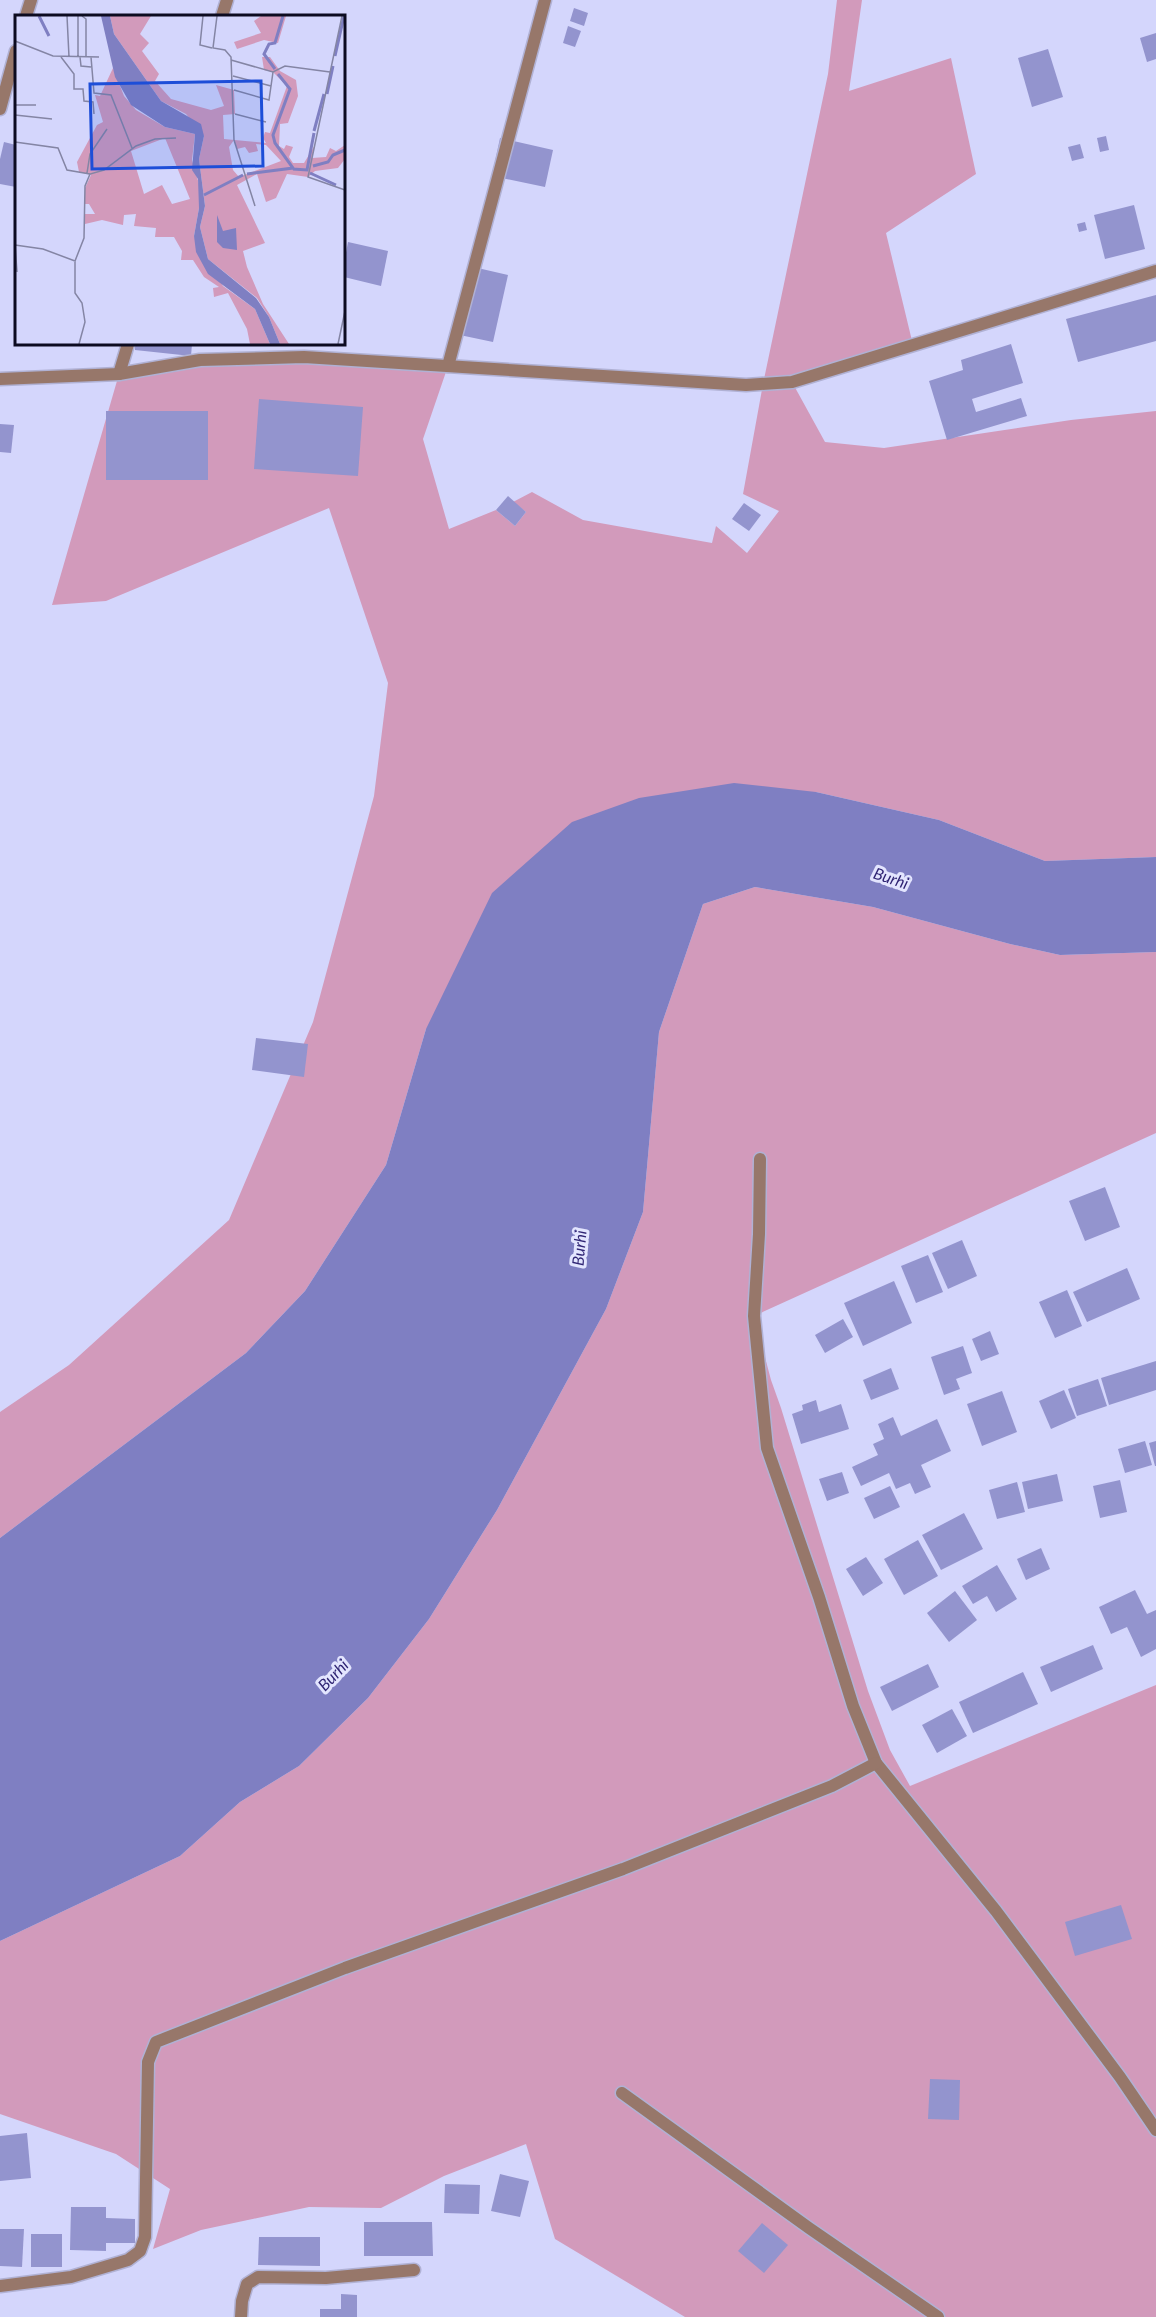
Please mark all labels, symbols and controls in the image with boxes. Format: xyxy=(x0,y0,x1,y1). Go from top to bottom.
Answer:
inset map xyxy=(15,15,345,345)
water label: Burhi xyxy=(871,863,911,892)
water label: Burhi xyxy=(567,1229,590,1267)
water label: Burhi xyxy=(313,1655,352,1694)

